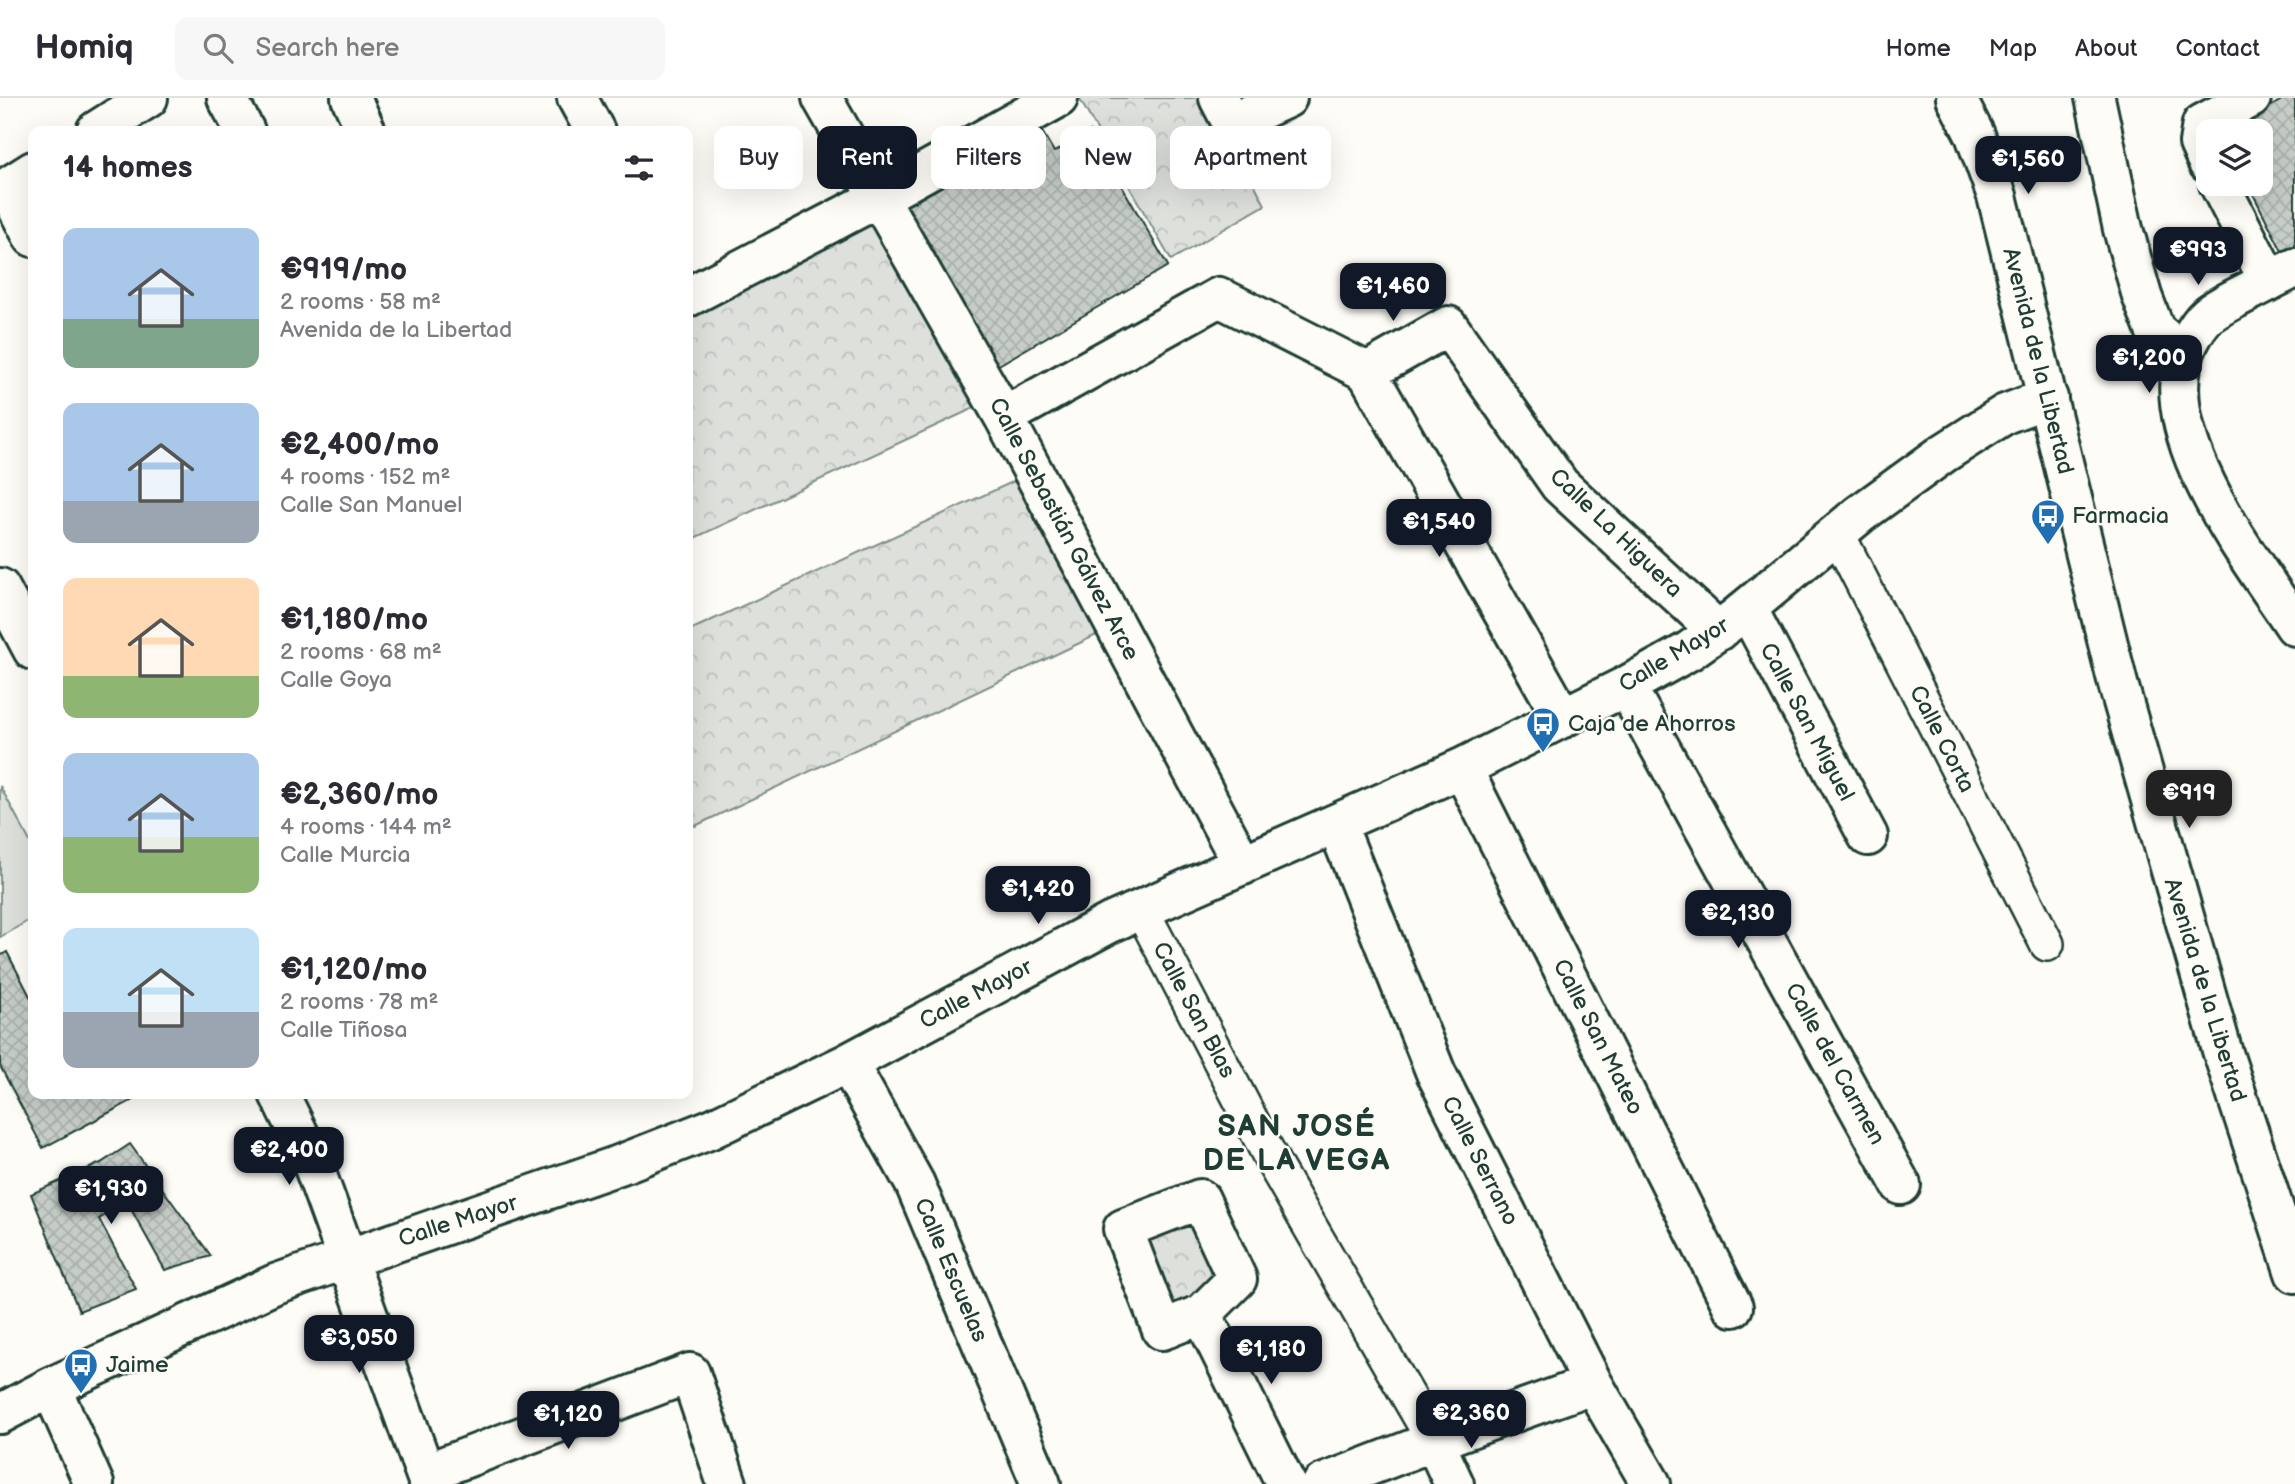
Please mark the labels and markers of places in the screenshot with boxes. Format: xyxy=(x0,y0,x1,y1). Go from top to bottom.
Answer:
pin: €1,560 xyxy=(1971,136,2085,196)
pin: €993 xyxy=(2157,228,2239,287)
pin: €1,460 xyxy=(1336,264,1450,323)
pin: €1,200 xyxy=(2092,336,2206,395)
bus stop icon: Farmacia xyxy=(2029,497,2067,546)
pin: €1,540 xyxy=(1382,500,1496,559)
place label: Farmacia xyxy=(2072,502,2169,530)
bus stop icon: Caja de Ahorros xyxy=(1524,705,1562,754)
place label: Caja de Ahorros xyxy=(1568,710,1736,738)
pin: €919 xyxy=(2148,770,2230,830)
pin: €1,420 xyxy=(981,866,1095,926)
pin: €2,130 xyxy=(1681,890,1795,950)
pin: €2,400 xyxy=(232,1128,346,1187)
pin: €1,930 xyxy=(54,1166,168,1226)
pin: €3,050 xyxy=(302,1316,416,1375)
pin: €1,180 xyxy=(1214,1326,1328,1386)
bus stop icon: Jaime xyxy=(62,1346,100,1395)
place label: Jaime xyxy=(106,1351,169,1379)
pin: €2,360 xyxy=(1414,1390,1528,1450)
pin: €1,120 xyxy=(511,1392,625,1451)

